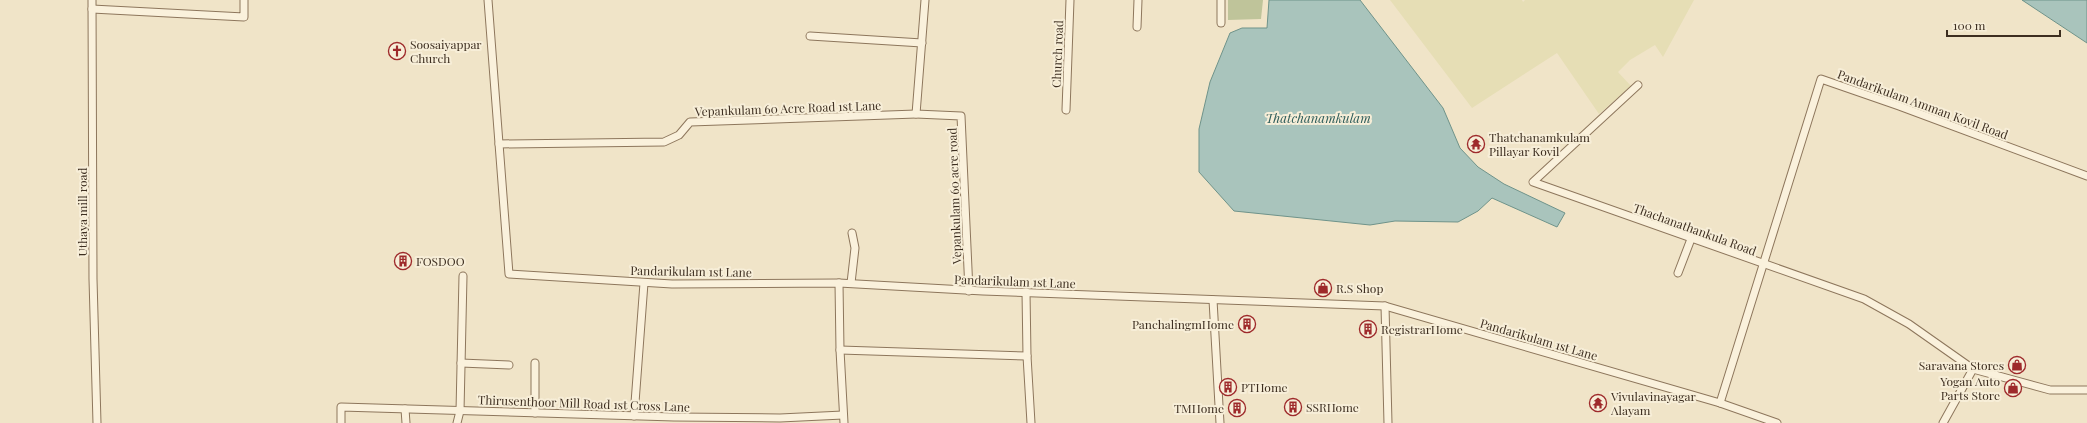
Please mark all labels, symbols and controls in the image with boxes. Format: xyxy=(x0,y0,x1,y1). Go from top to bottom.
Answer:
scale bar xyxy=(1947,12,2060,38)
text: 100 m xyxy=(1953,17,1986,33)
street label: Church road xyxy=(1048,20,1066,88)
place label: Soosaiyappar Church xyxy=(410,36,482,66)
church icon: Soosaiyappar Church xyxy=(387,41,407,61)
street label: Pandarikulam Amman Kovil Road xyxy=(1835,66,2011,142)
street label: Vepankulam 60 Acre Road 1st Lane xyxy=(693,97,882,119)
water label: Thatchanamkulam xyxy=(1265,109,1371,126)
street label: Vepankulam 60 acre road xyxy=(944,127,964,266)
place label: Thatchanamkulam Pillayar Kovil xyxy=(1489,129,1590,159)
temple icon: Thatchanamkulam Pillayar Kovil xyxy=(1466,134,1486,154)
street label: Uthaya mill road xyxy=(74,168,90,256)
street label: Thachanathankula Road xyxy=(1631,199,1759,259)
building icon: FOSDOO xyxy=(393,251,413,271)
place label: FOSDOO xyxy=(416,253,465,269)
street label: Pandarikulam 1st Lane xyxy=(630,262,752,280)
street label: Pandarikulam 1st Lane xyxy=(954,271,1076,291)
shop icon: R.S Shop xyxy=(1313,278,1333,298)
place label: R.S Shop xyxy=(1336,280,1383,296)
building icon: PanchalingmHome xyxy=(1237,314,1257,334)
street label: Pandarikulam 1st Lane xyxy=(1478,315,1600,363)
place label: PanchalingmHome xyxy=(1132,316,1234,332)
building icon: RegistrarHome xyxy=(1358,319,1378,339)
place label: RegistrarHome xyxy=(1381,321,1463,337)
shop icon: Saravana Stores xyxy=(2007,355,2027,375)
place label: Saravana Stores xyxy=(1919,357,2004,373)
place label: Yogan Auto Parts Store xyxy=(1939,373,2000,403)
building icon: PTHome xyxy=(1218,377,1238,397)
shop icon: Yogan Auto Parts Store xyxy=(2003,378,2023,398)
place label: PTHome xyxy=(1241,379,1288,395)
place label: Vivulavinayagar Alayam xyxy=(1610,388,1697,418)
street label: Thirusenthoor Mill Road 1st Cross Lane xyxy=(478,391,690,415)
temple icon: Vivulavinayagar Alayam xyxy=(1588,393,1608,413)
building icon: SSRHome xyxy=(1283,397,1303,417)
building icon: TMHome xyxy=(1227,398,1247,418)
place label: SSRHome xyxy=(1306,399,1359,415)
place label: TMHome xyxy=(1174,400,1224,416)

